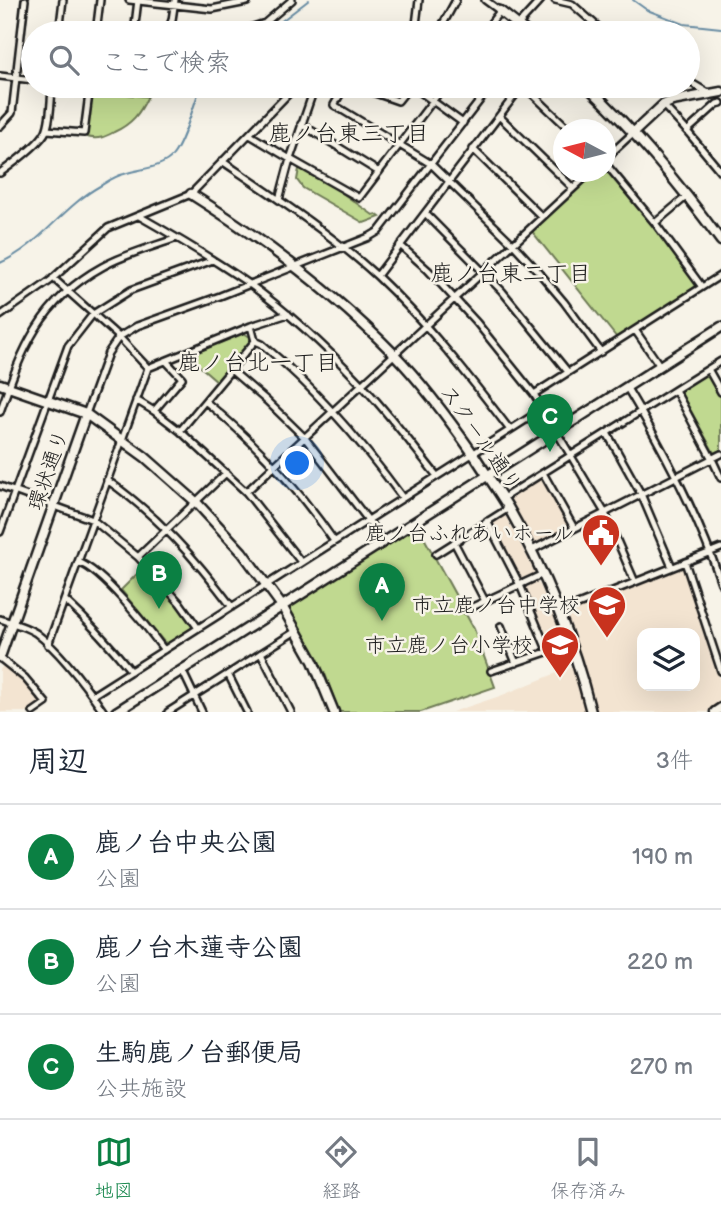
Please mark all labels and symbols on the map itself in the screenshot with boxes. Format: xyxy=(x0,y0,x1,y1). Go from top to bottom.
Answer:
north arrow xyxy=(553,119,616,182)
district label: 鹿ノ台東三丁目 xyxy=(269,120,430,148)
district label: 鹿ノ台東二丁目 xyxy=(431,260,592,288)
district label: 鹿ノ台北一丁目 xyxy=(178,349,339,377)
street label: スクール通り xyxy=(435,380,527,497)
pin: C xyxy=(527,394,573,452)
street label: 環状通り xyxy=(23,426,74,514)
your location xyxy=(280,446,314,480)
public building icon: 鹿ノ台ふれあいホール xyxy=(580,512,622,567)
place label: 鹿ノ台ふれあいホール xyxy=(365,521,574,546)
pin: B xyxy=(136,551,182,609)
pin: A xyxy=(359,563,405,621)
school or university icon: 市立鹿ノ台中学校 xyxy=(586,584,628,639)
place label: 市立鹿ノ台中学校 xyxy=(412,593,580,618)
school or university icon: 市立鹿ノ台小学校 xyxy=(539,624,581,679)
place label: 市立鹿ノ台小学校 xyxy=(365,633,533,658)

